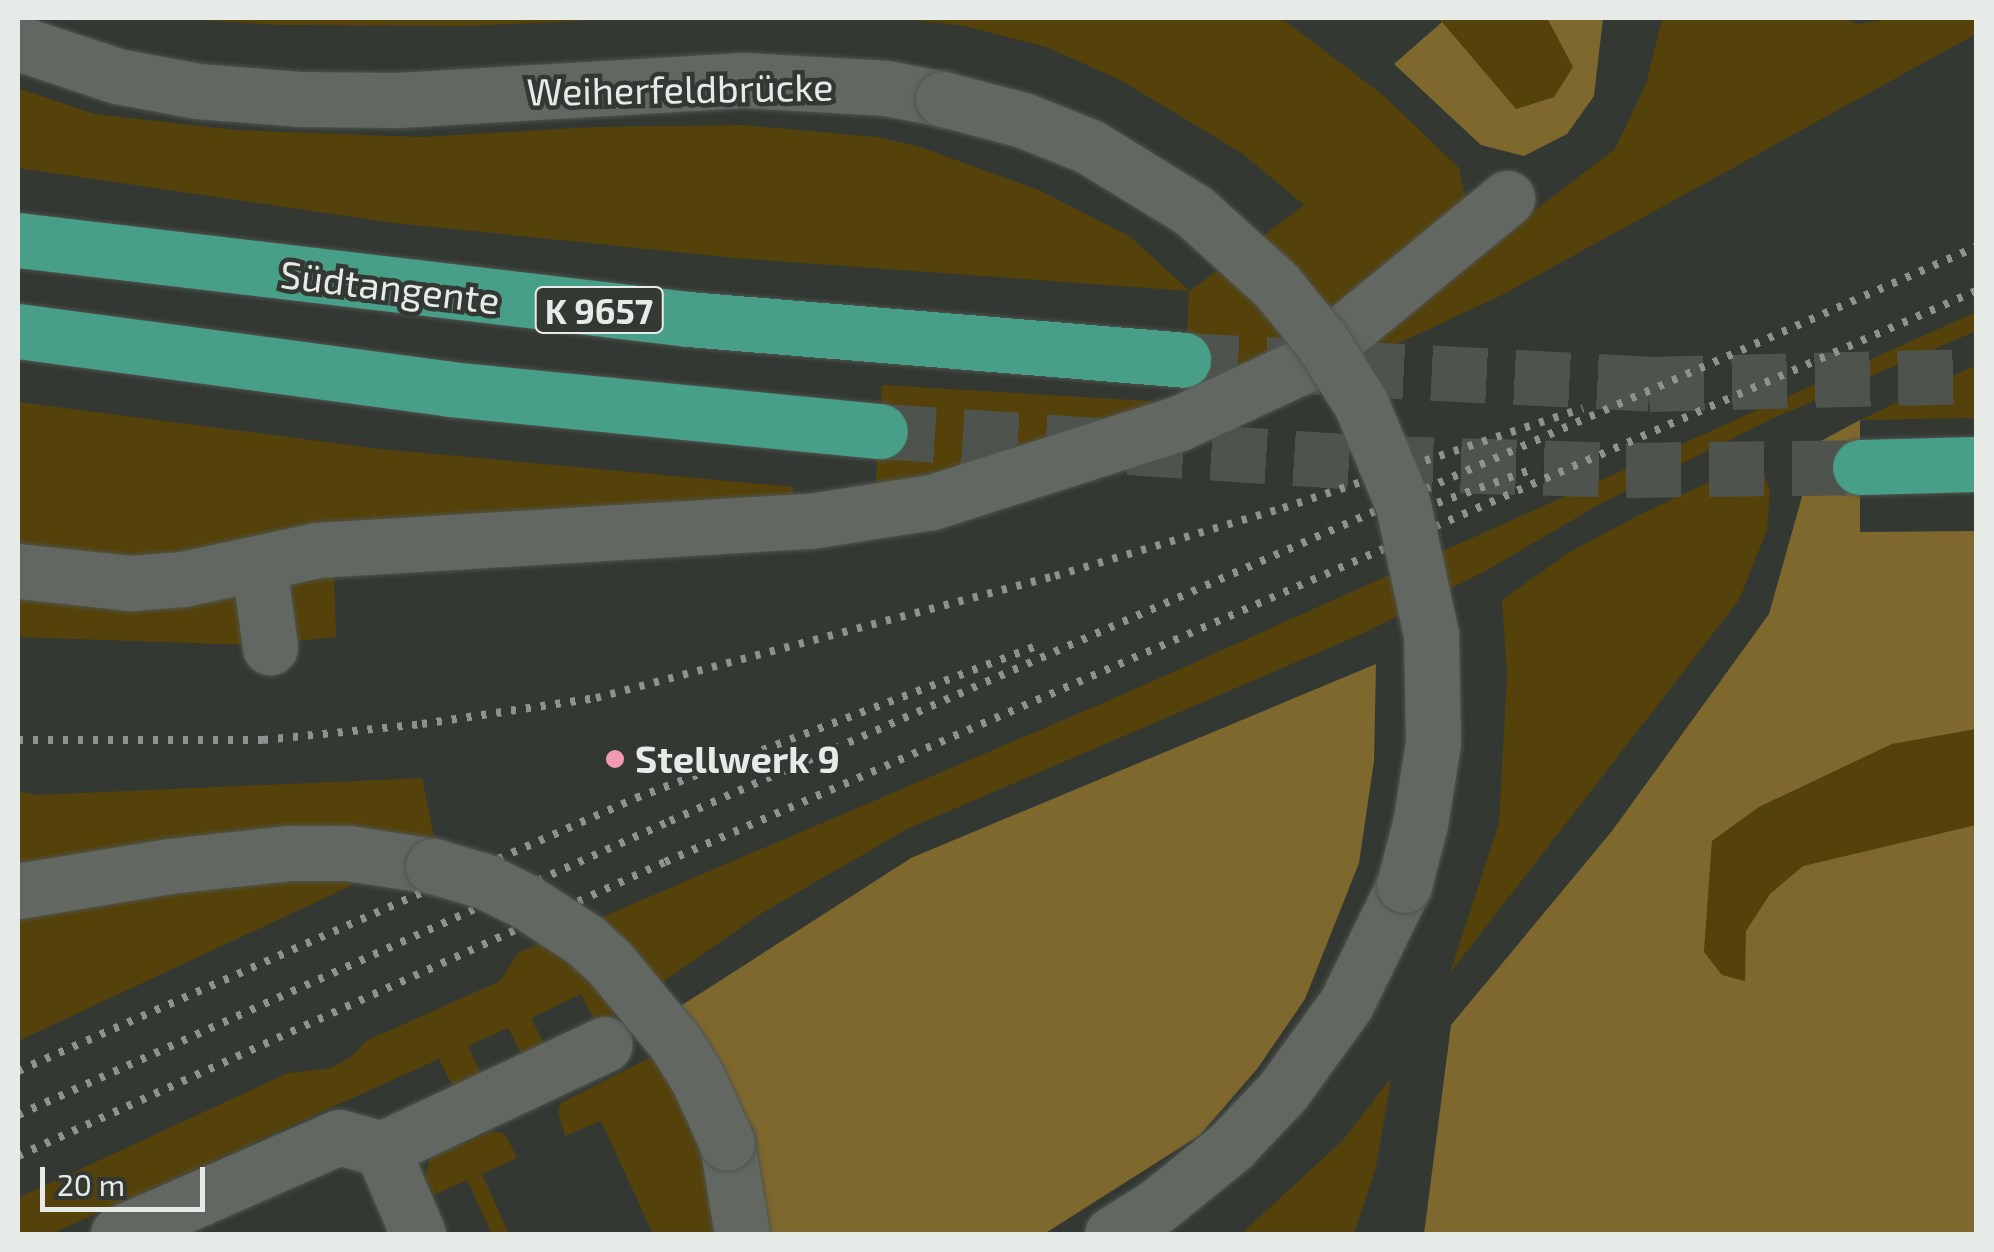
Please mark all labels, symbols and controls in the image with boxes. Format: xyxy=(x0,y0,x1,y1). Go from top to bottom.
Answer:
street label: Weiherfeldbrücke xyxy=(526,64,834,114)
street label: Südtangente xyxy=(278,251,502,323)
road number: K 9657 xyxy=(534,280,664,340)
place label: Stellwerk 9 xyxy=(635,736,840,782)
marker: Stellwerk 9 xyxy=(604,748,626,770)
scale bar xyxy=(45,1147,210,1209)
text: 20 m xyxy=(57,1166,125,1202)

